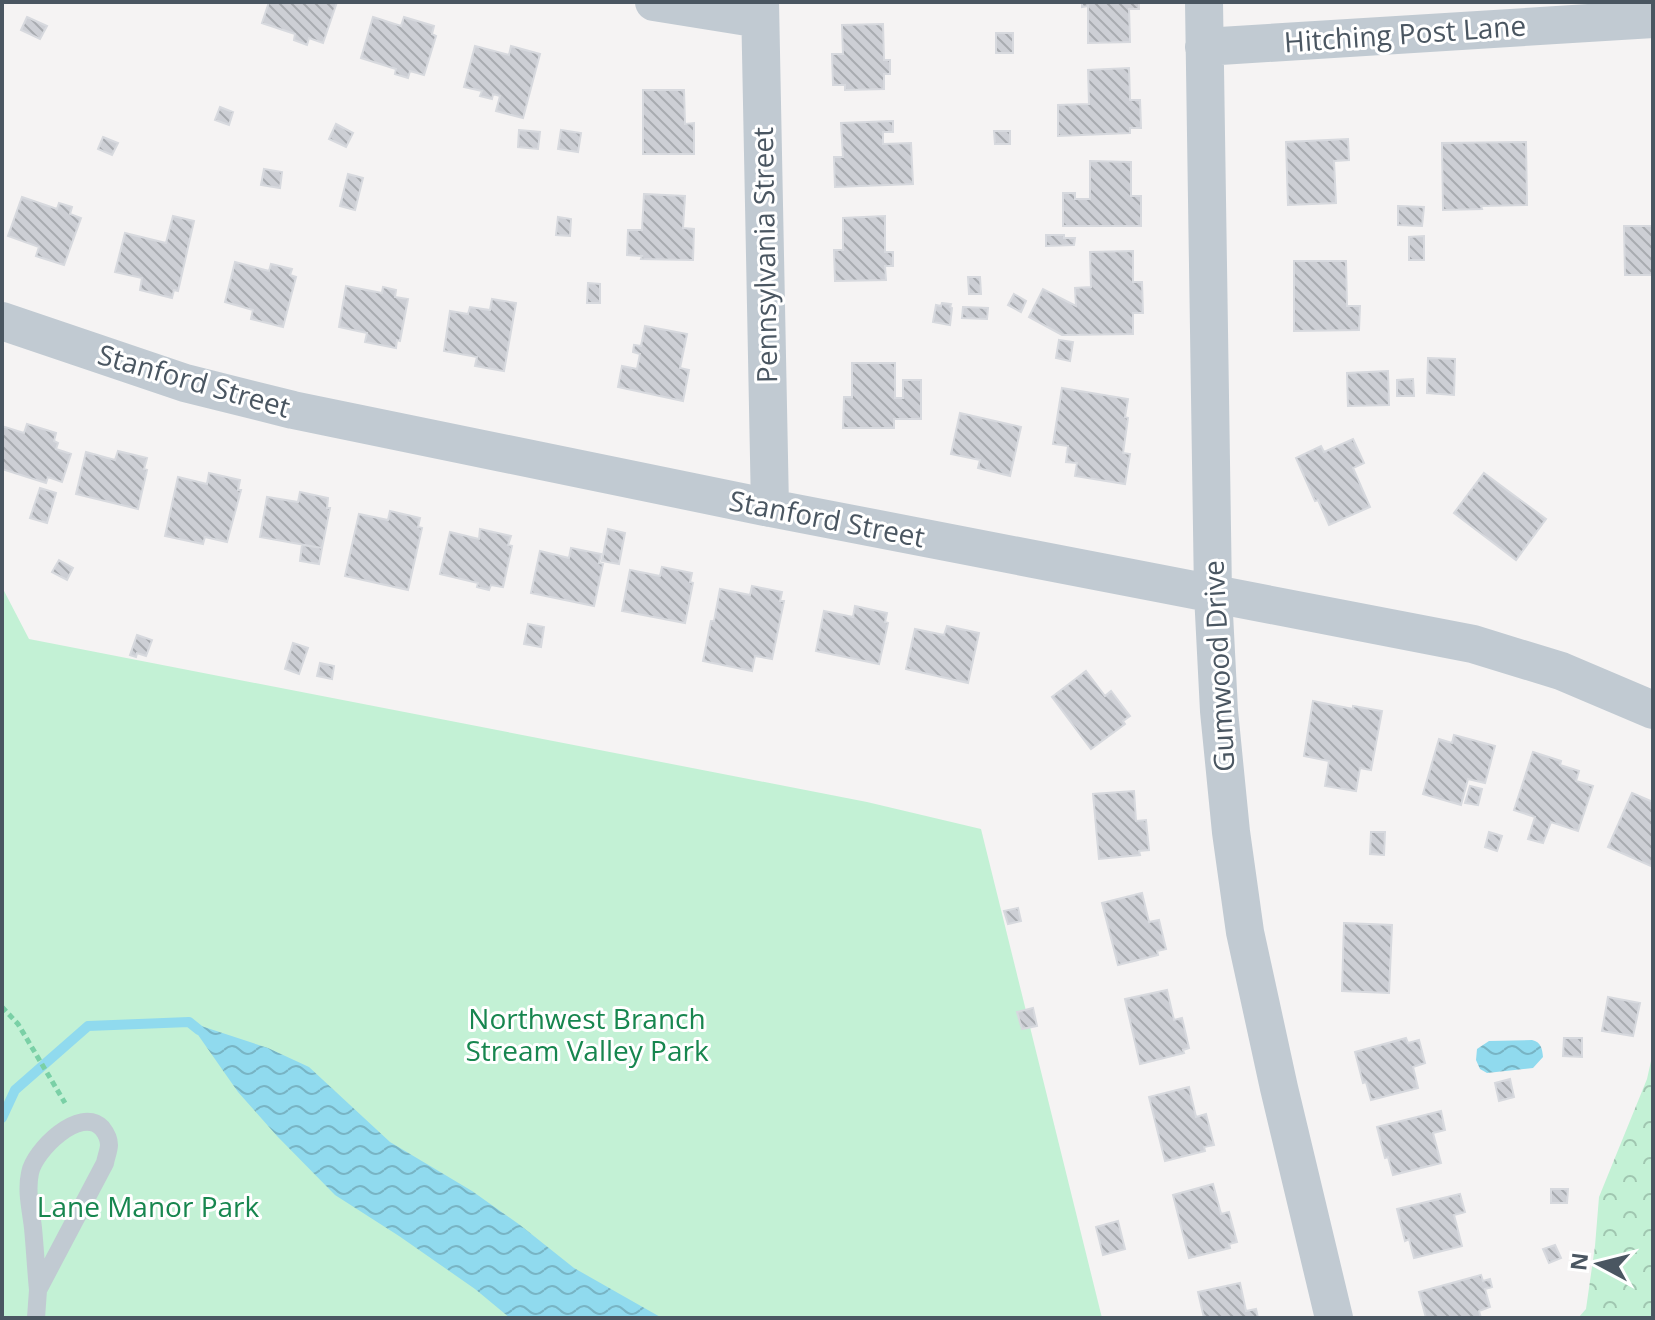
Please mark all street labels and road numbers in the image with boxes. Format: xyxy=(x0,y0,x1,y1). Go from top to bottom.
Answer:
street label: Hitching Post Lane xyxy=(1283,6,1527,60)
street label: Pennsylvania Street xyxy=(743,127,785,383)
street label: Stanford Street xyxy=(94,334,295,426)
street label: Stanford Street xyxy=(726,480,928,556)
street label: Gumwood Drive xyxy=(1193,559,1243,773)

